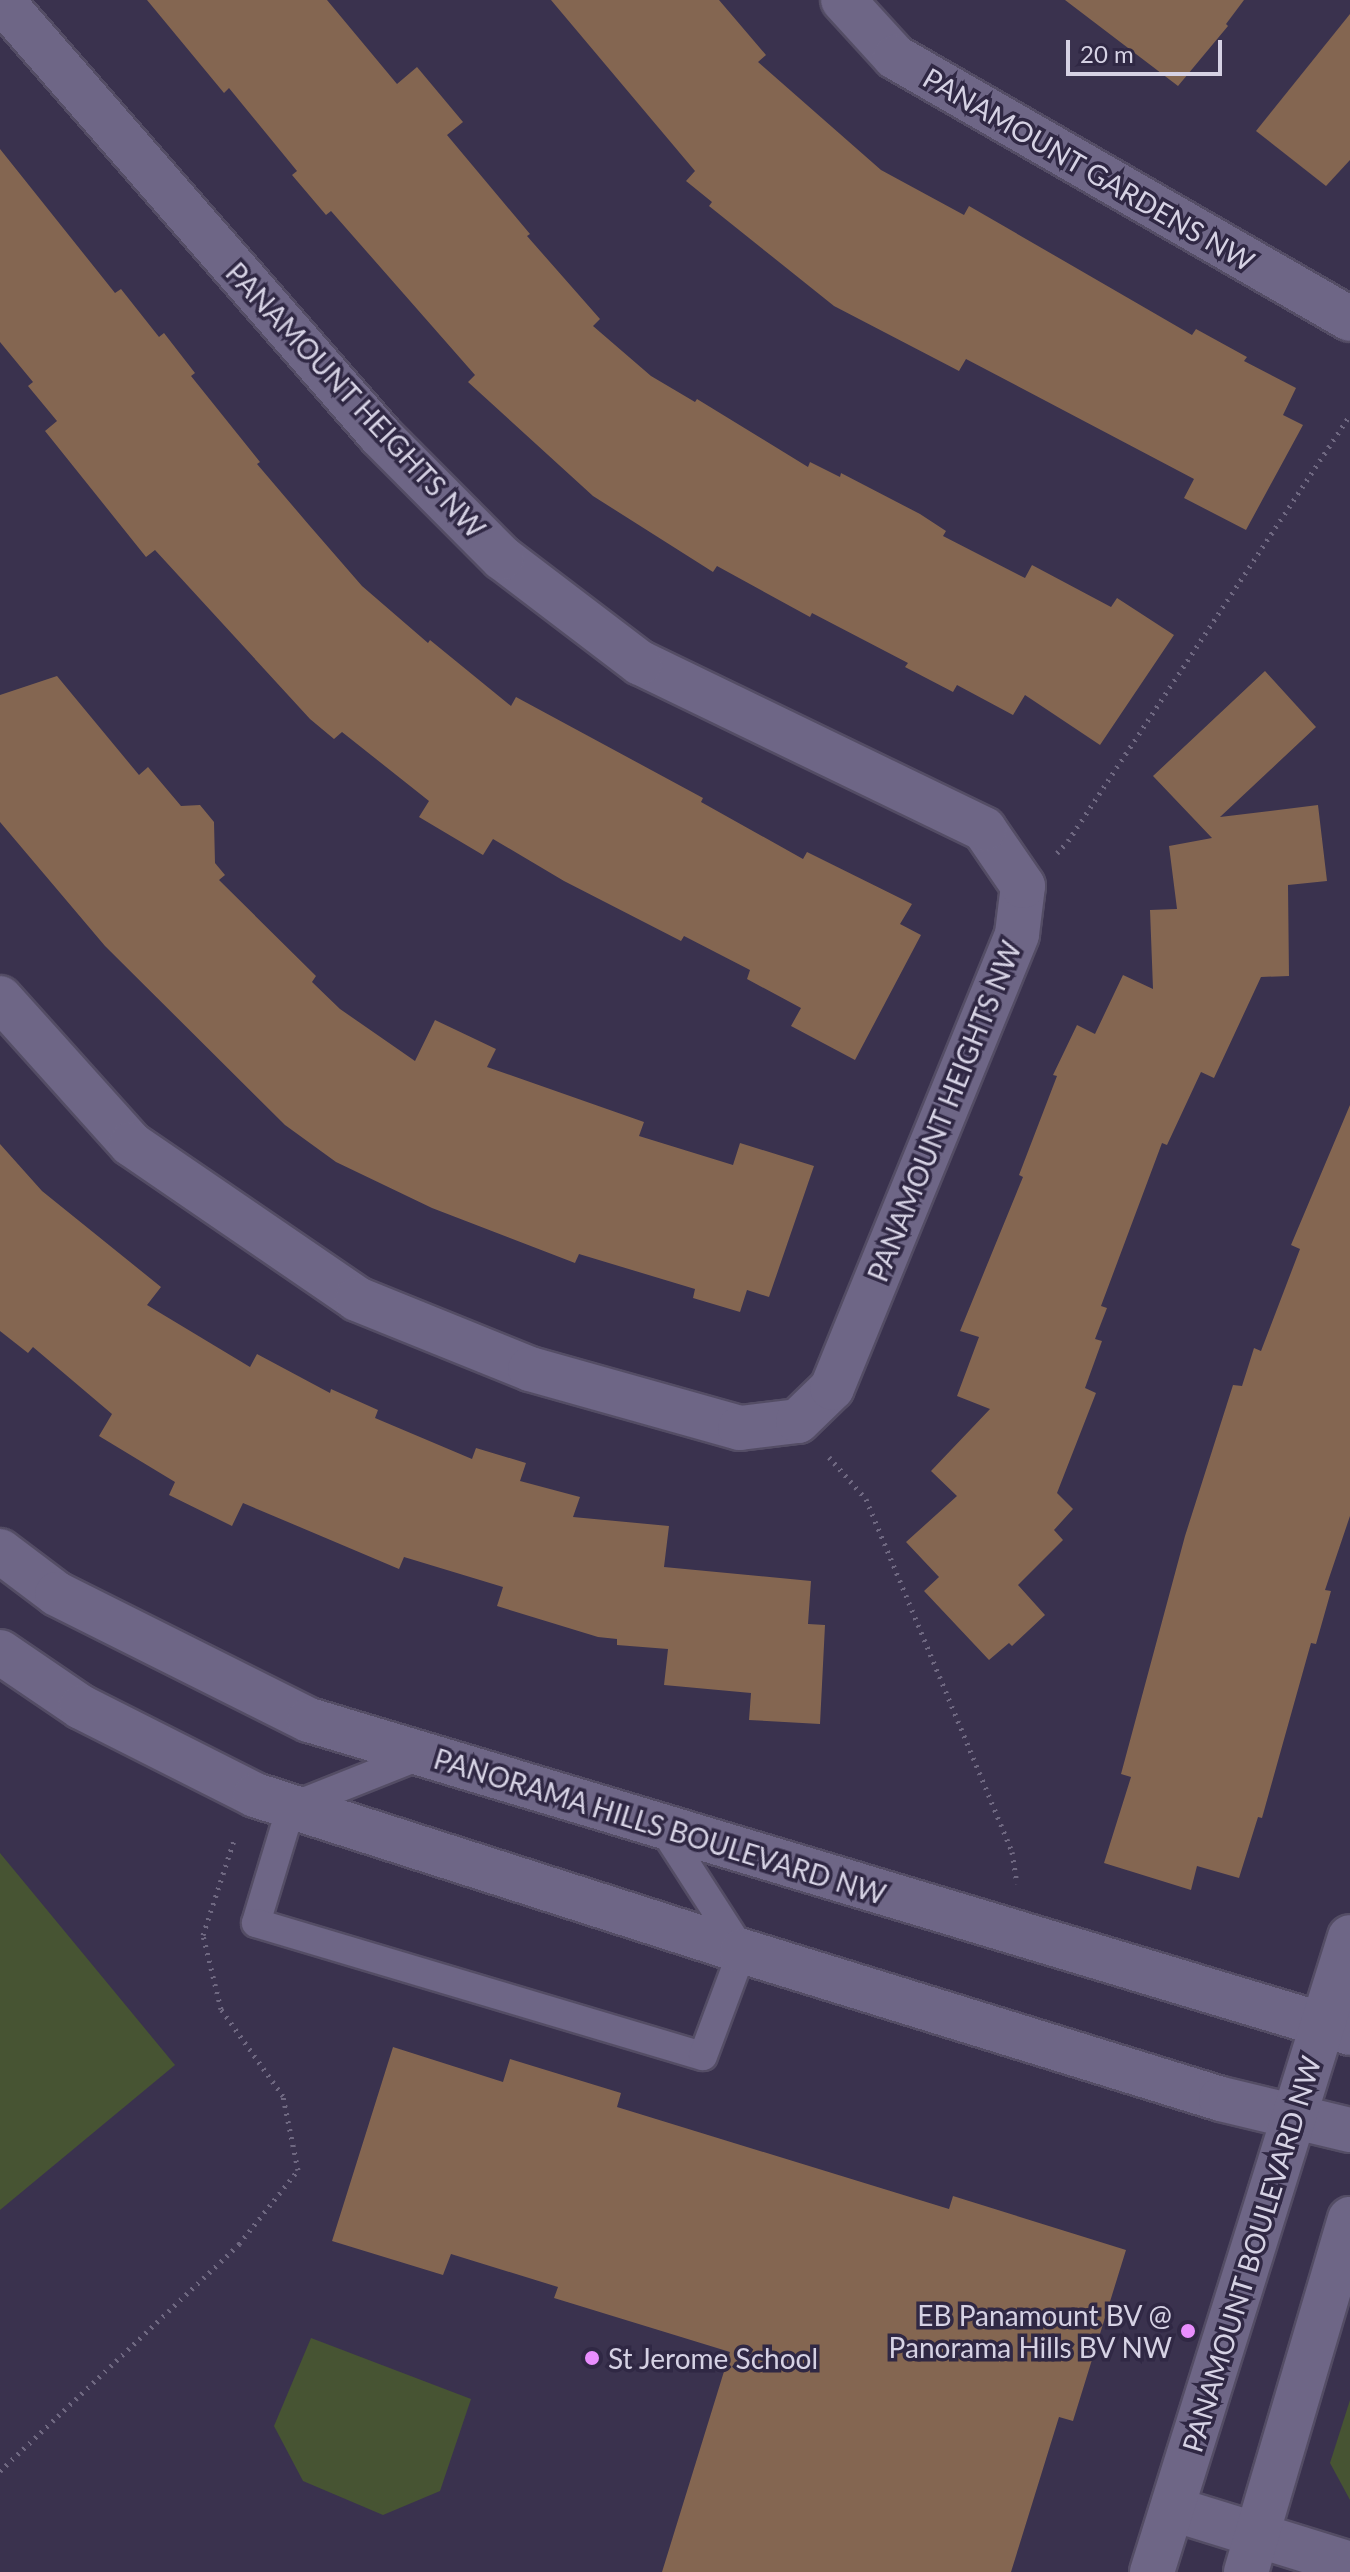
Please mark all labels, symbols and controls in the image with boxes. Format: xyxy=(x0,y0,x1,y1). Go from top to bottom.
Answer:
scale bar xyxy=(1070,24,1226,74)
text: 20 m xyxy=(1080,39,1134,68)
street label: PANAMOUNT GARDENS NW xyxy=(917,60,1261,278)
street label: PANAMOUNT HEIGHTS NW xyxy=(219,255,493,545)
street label: PANAMOUNT HEIGHTS NW xyxy=(860,935,1028,1287)
street label: PANORAMA HILLS BOULEVARD NW xyxy=(430,1741,890,1911)
street label: PANAMOUNT BOULEVARD NW xyxy=(1175,2052,1327,2456)
place label: EB Panamount BV @ Panorama Hills BV NW xyxy=(888,2298,1172,2364)
marker: EB Panamount BV @ Panorama Hills BV NW xyxy=(1179,2322,1197,2340)
place label: St Jerome School xyxy=(608,2341,819,2375)
marker: St Jerome School xyxy=(583,2349,601,2367)

